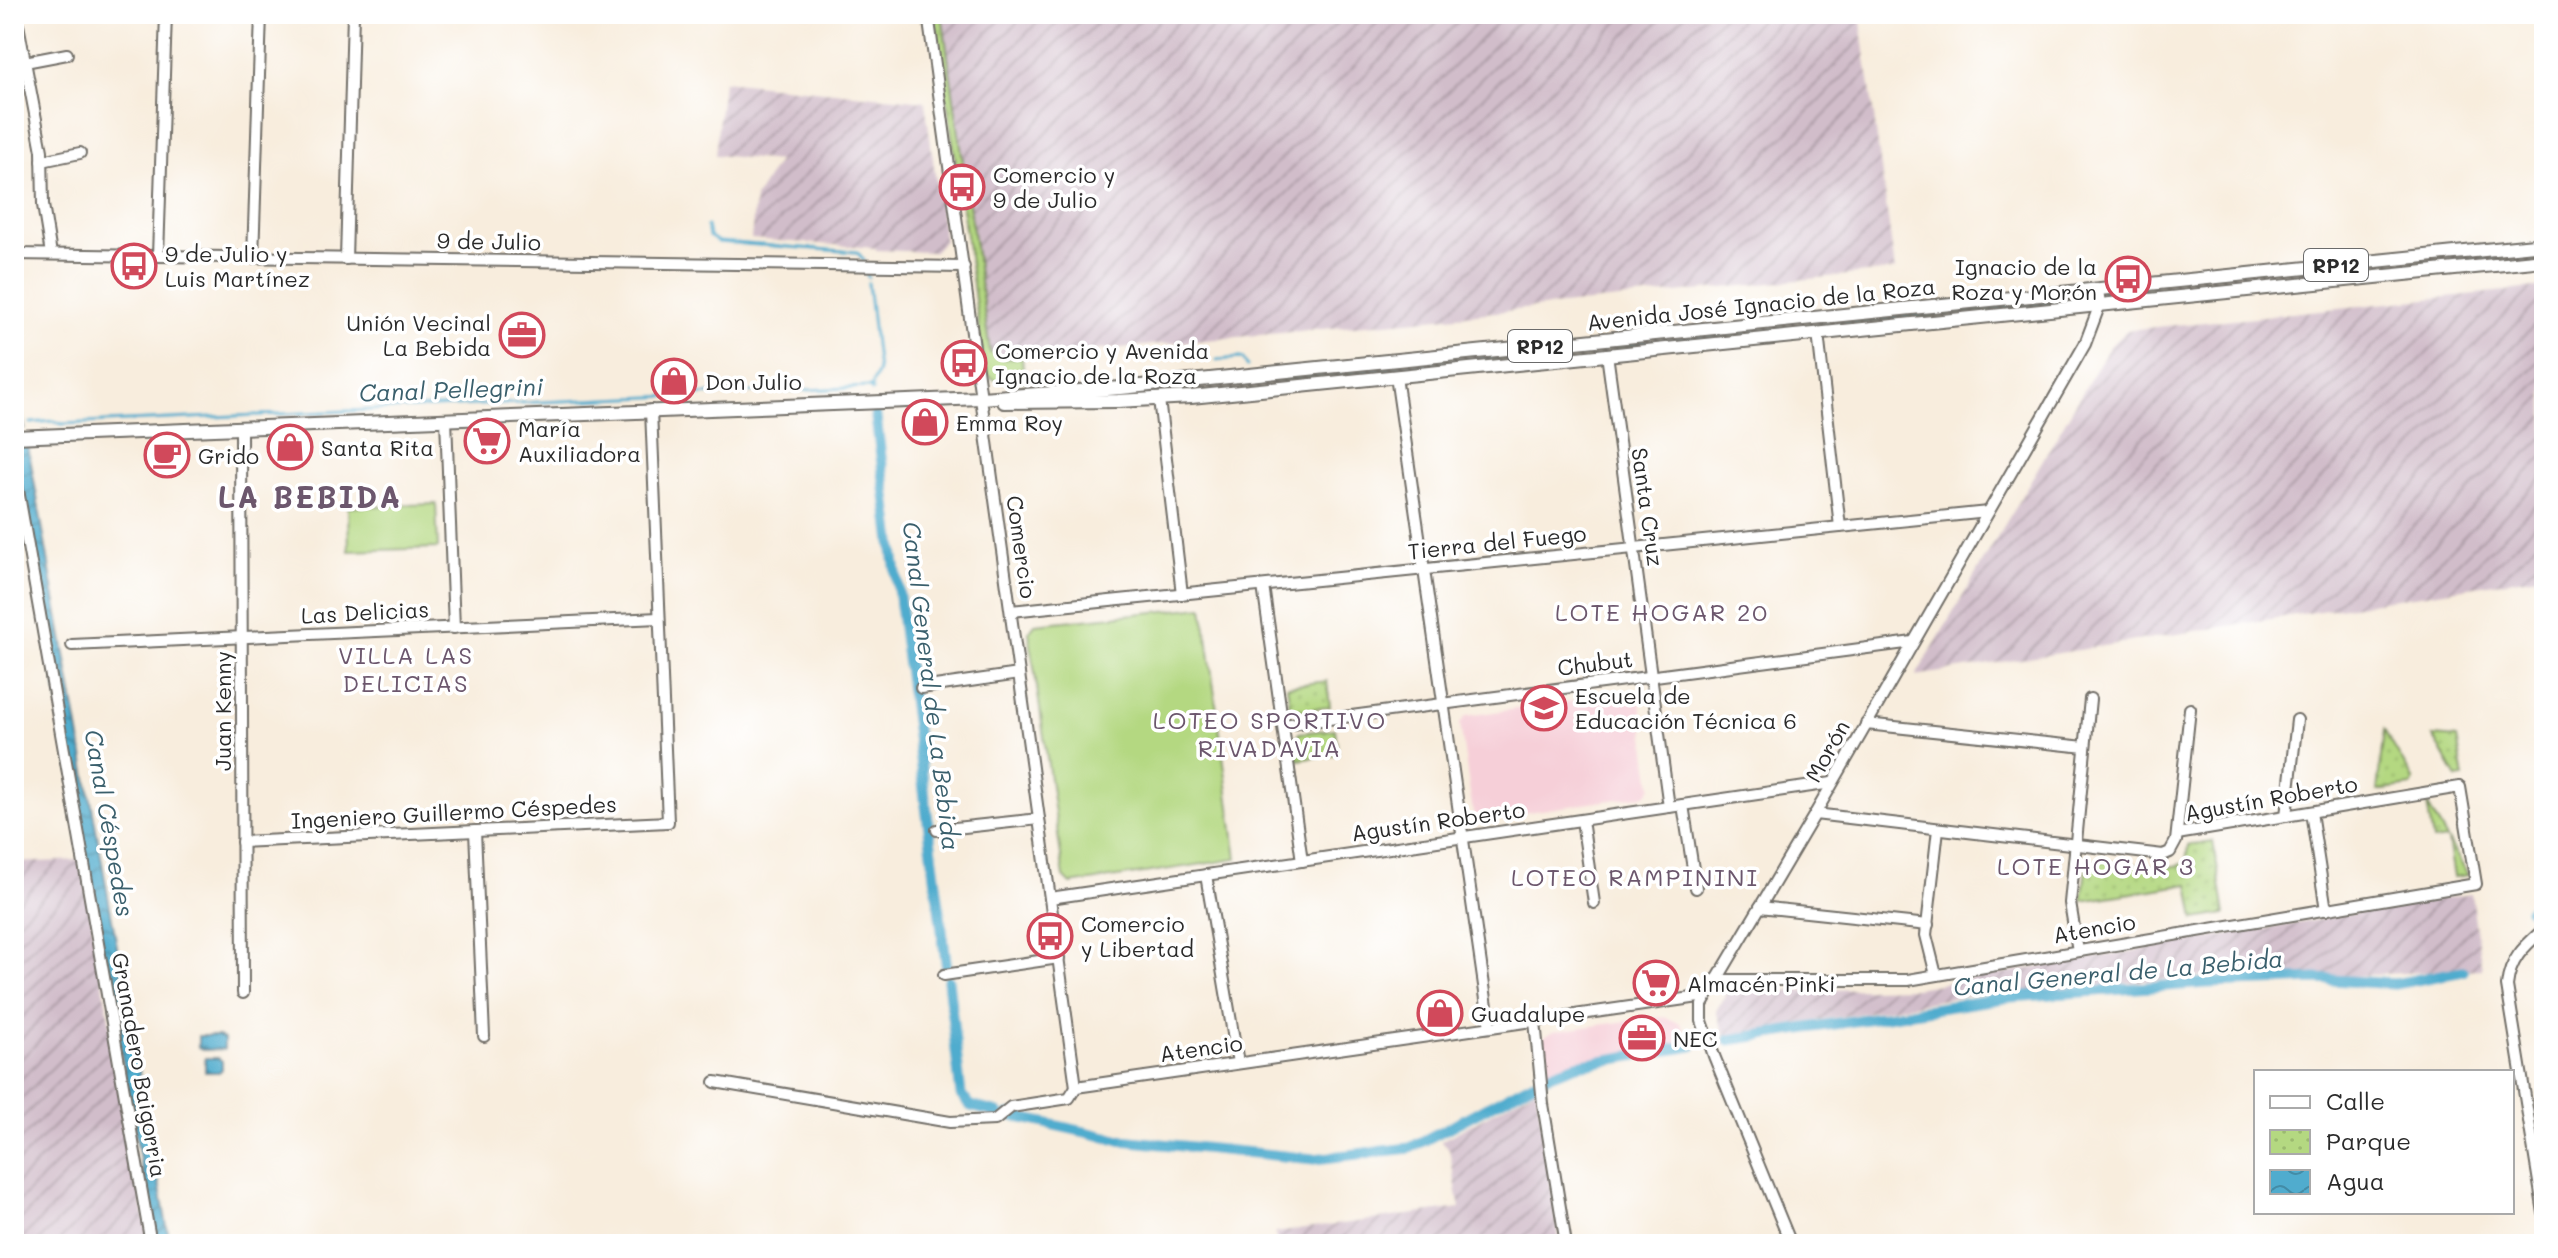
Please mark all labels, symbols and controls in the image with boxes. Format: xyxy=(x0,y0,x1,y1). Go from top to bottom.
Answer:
place label: Comercio y 9 de Julio xyxy=(993,160,1115,214)
bus stop icon: Comercio y 9 de Julio xyxy=(938,163,986,211)
street label: 9 de Julio xyxy=(437,226,541,256)
place label: 9 de Julio y Luis Martínez xyxy=(165,239,310,293)
bus stop icon: 9 de Julio y Luis Martínez xyxy=(110,242,158,290)
road number: RP12 xyxy=(2304,249,2368,281)
place label: Ignacio de la Roza y Morón xyxy=(1951,252,2097,306)
bus stop icon: Ignacio de la Roza y Morón xyxy=(2104,255,2152,303)
street label: Avenida José Ignacio de la Roza xyxy=(1585,271,1937,337)
place label: Unión Vecinal La Bebida xyxy=(346,308,491,362)
office icon: Unión Vecinal La Bebida xyxy=(498,311,546,359)
road number: RP12 xyxy=(1508,330,1572,362)
place label: Comercio y Avenida Ignacio de la Roza xyxy=(995,336,1209,390)
bus stop icon: Comercio y Avenida Ignacio de la Roza xyxy=(940,339,988,387)
shop icon: Don Julio xyxy=(650,357,698,405)
place label: Don Julio xyxy=(705,367,802,396)
water label: Canal Pellegrini xyxy=(358,370,544,408)
shop icon: Emma Roy xyxy=(901,398,949,446)
place label: Emma Roy xyxy=(956,408,1063,437)
place label: María Auxiliadora xyxy=(518,414,641,468)
supermarket icon: María Auxiliadora xyxy=(463,417,511,465)
shop icon: Santa Rita xyxy=(266,423,314,471)
cafe icon: Grido xyxy=(143,431,191,479)
place label: Santa Rita xyxy=(321,433,434,462)
place label: Grido xyxy=(198,441,259,470)
street label: Santa Cruz xyxy=(1625,446,1671,568)
district label: LA BEBIDA xyxy=(218,476,402,516)
street label: Comercio xyxy=(1000,494,1044,600)
street label: Tierra del Fuego xyxy=(1406,518,1588,566)
water label: Canal General de La Bebida xyxy=(896,520,968,852)
street label: Las Delicias xyxy=(300,594,430,630)
district label: LOTE HOGAR 20 xyxy=(1555,596,1769,627)
district label: VILLA LAS DELICIAS xyxy=(338,639,474,698)
street label: Chubut xyxy=(1556,644,1634,682)
street label: Juan Kenny xyxy=(208,651,237,771)
place label: Escuela de Educación Técnica 6 xyxy=(1575,681,1797,735)
school or university icon: Escuela de Educación Técnica 6 xyxy=(1520,684,1568,732)
district label: LOTEO SPORTIVO RIVADAVIA xyxy=(1153,704,1387,763)
street label: Morón xyxy=(1798,715,1856,787)
water label: Canal Céspedes xyxy=(78,727,142,919)
street label: Agustín Roberto xyxy=(2182,769,2360,827)
street label: Ingeniero Guillermo Céspedes xyxy=(290,789,618,835)
street label: Agustín Roberto xyxy=(1349,794,1527,848)
district label: LOTE HOGAR 3 xyxy=(1997,850,2195,881)
district label: LOTEO RAMPININI xyxy=(1511,861,1759,892)
street label: Atencio xyxy=(2050,906,2138,950)
place label: Comercio y Libertad xyxy=(1081,909,1194,963)
bus stop icon: Comercio y Libertad xyxy=(1026,912,1074,960)
water label: Canal General de La Bebida xyxy=(1952,942,2284,1002)
street label: Granadero Baigorria xyxy=(106,950,174,1180)
supermarket icon: Almacén Pinki xyxy=(1632,959,1680,1007)
place label: Almacén Pinki xyxy=(1687,969,1836,998)
shop icon: Guadalupe xyxy=(1416,989,1464,1037)
place label: Guadalupe xyxy=(1471,999,1585,1028)
office icon: NEC xyxy=(1618,1014,1666,1062)
place label: NEC xyxy=(1673,1024,1718,1053)
street label: Atencio xyxy=(1158,1028,1244,1068)
legend xyxy=(2254,1070,2514,1214)
text: Calle xyxy=(2326,1085,2385,1116)
text: Parque xyxy=(2326,1125,2411,1156)
text: Agua xyxy=(2326,1165,2385,1196)

